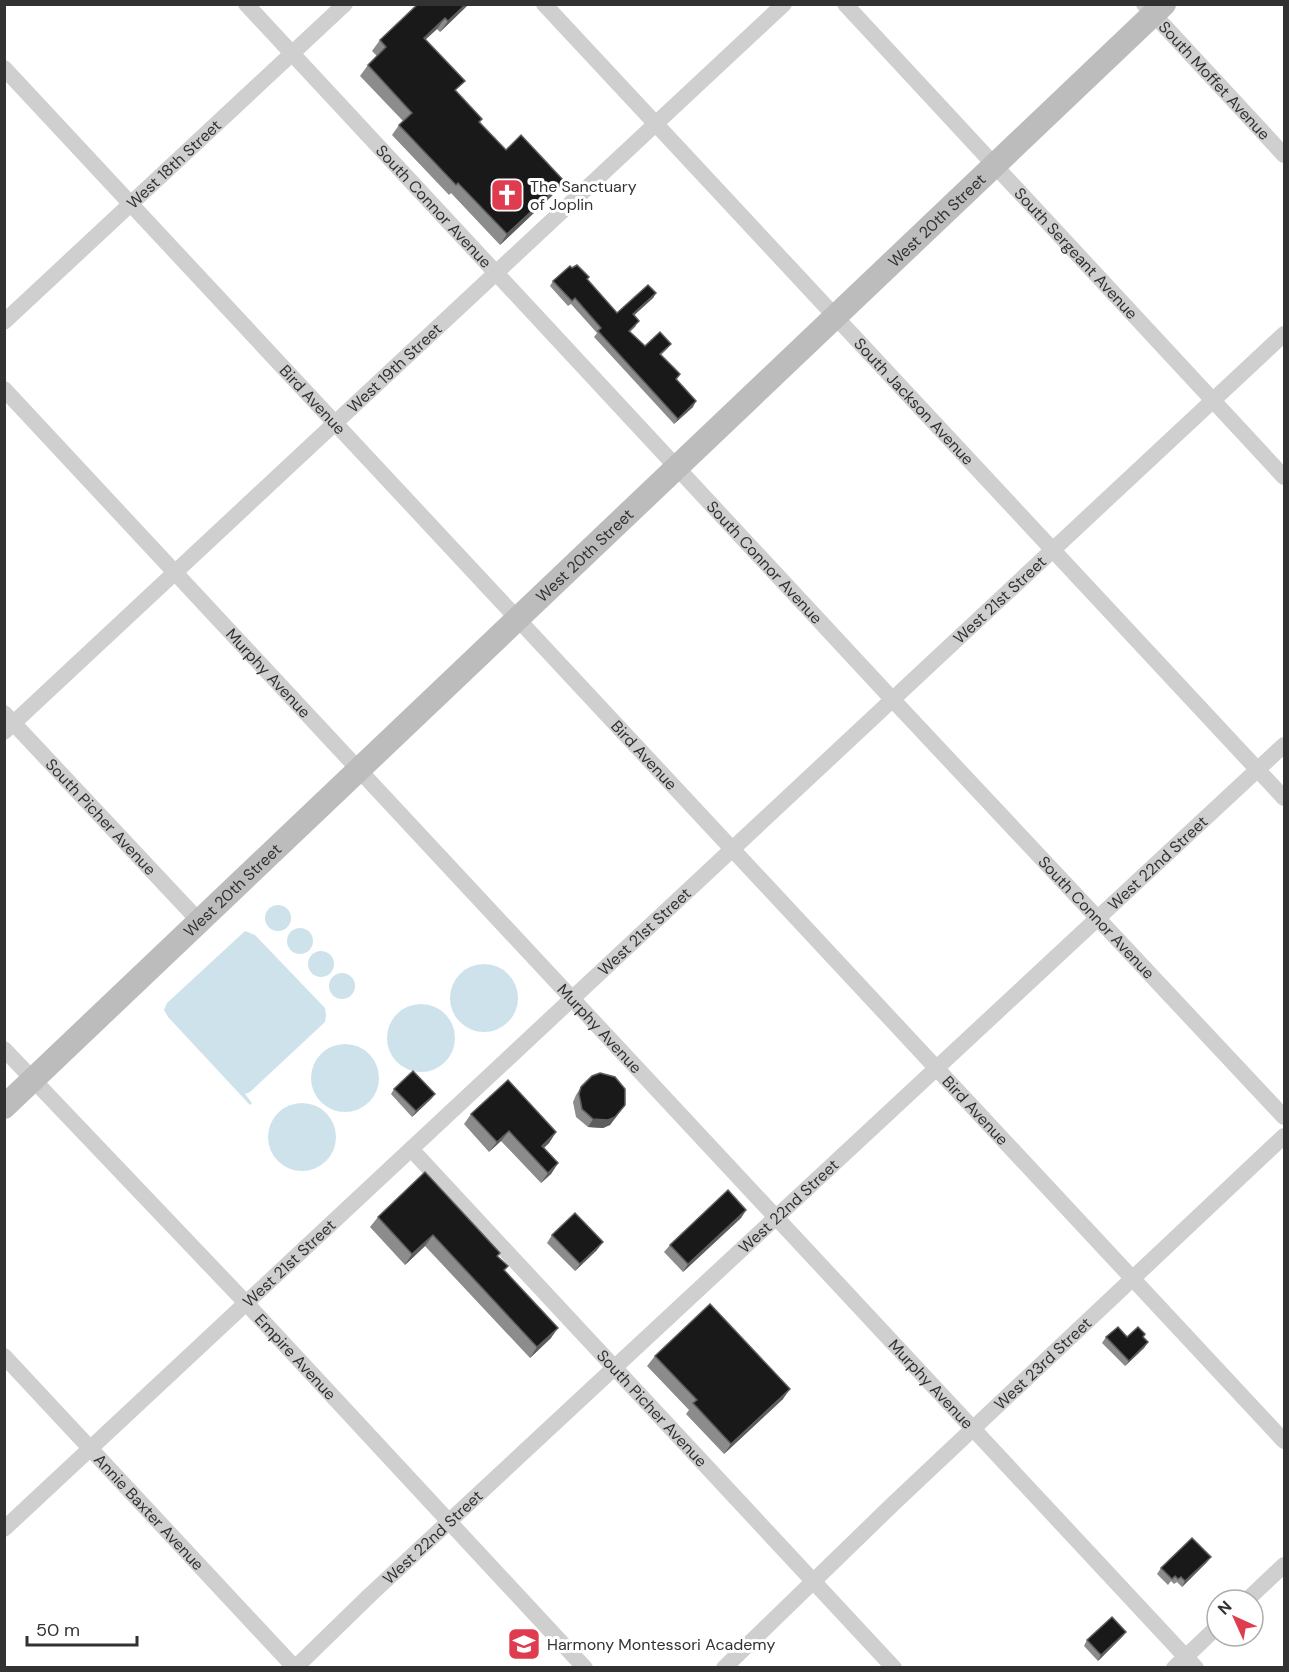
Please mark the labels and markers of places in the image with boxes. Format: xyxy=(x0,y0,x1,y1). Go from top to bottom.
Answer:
place label: The Sanctuary of Joplin xyxy=(530,176,637,215)
church icon: The Sanctuary of Joplin xyxy=(489,177,525,213)
school or university icon: Harmony Montessori Academy xyxy=(506,1626,542,1662)
place label: Harmony Montessori Academy xyxy=(547,1634,775,1655)

